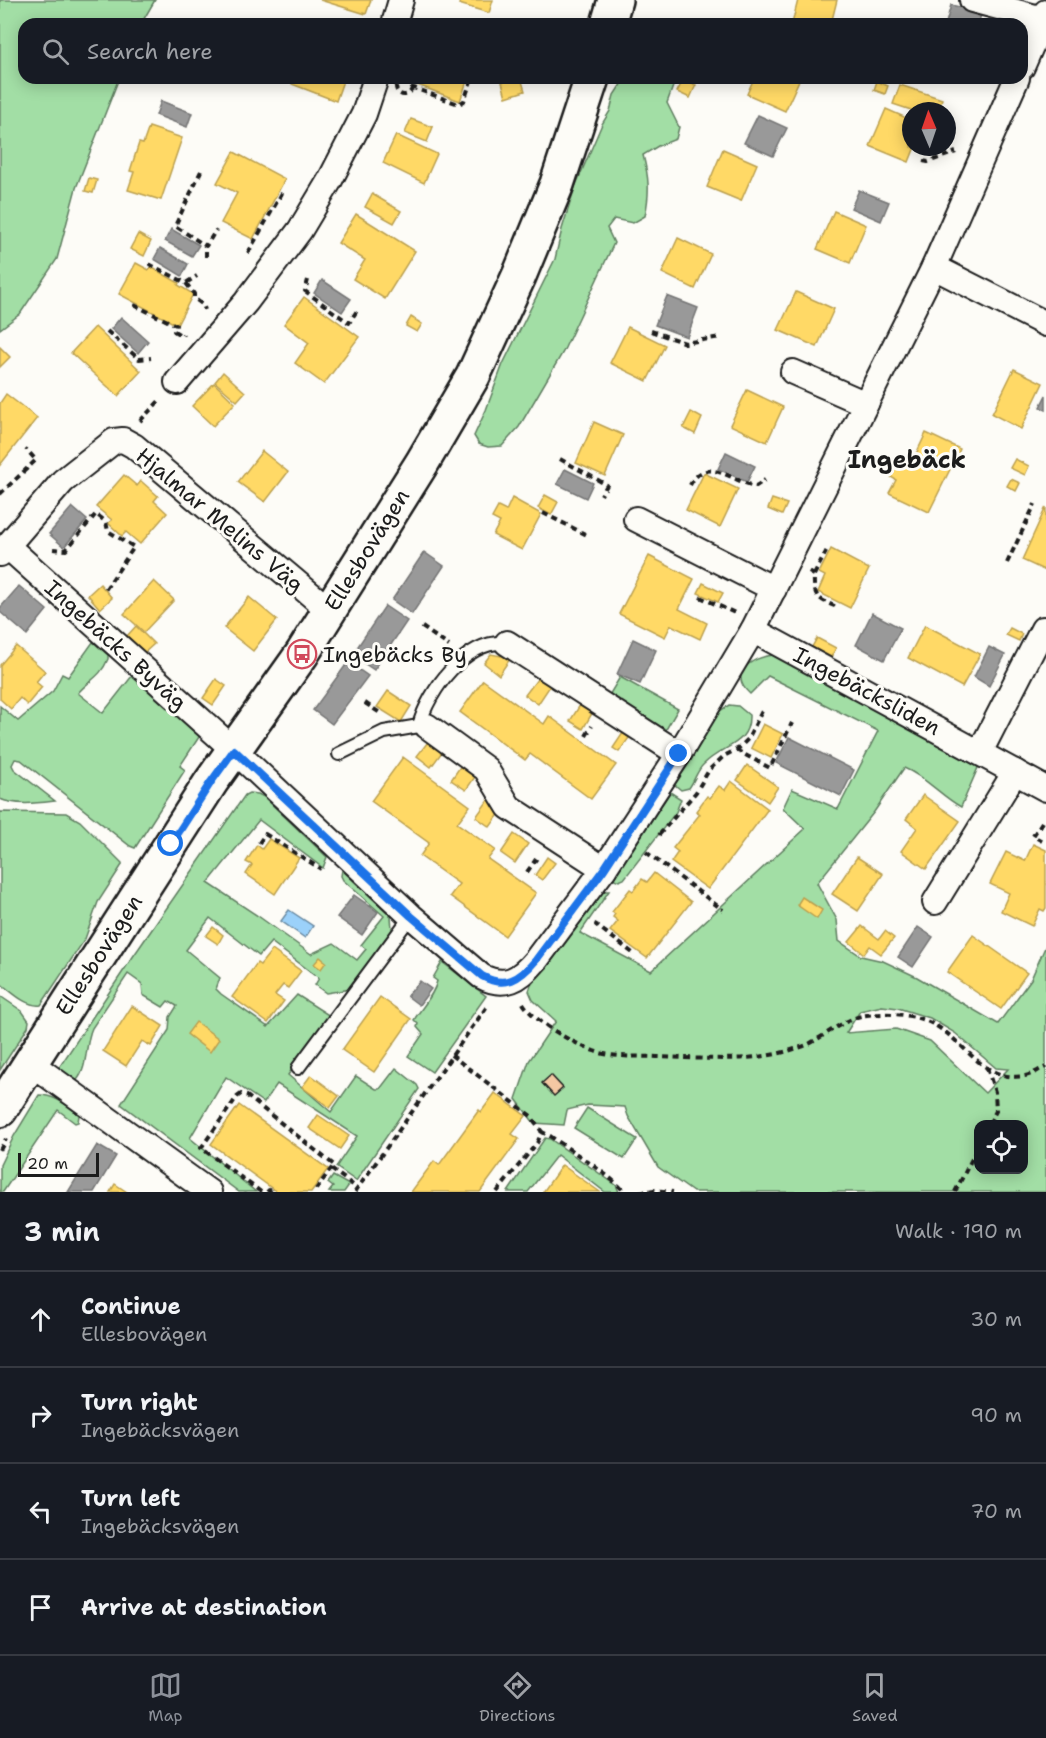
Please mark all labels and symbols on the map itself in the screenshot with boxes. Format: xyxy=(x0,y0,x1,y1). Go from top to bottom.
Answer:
north arrow xyxy=(902,102,956,156)
street label: Hjalmar Melins Väg xyxy=(130,441,310,599)
district label: Ingebäck xyxy=(848,444,966,476)
street label: Ellesbovägen xyxy=(318,483,416,617)
street label: Ingebäcks Byväg xyxy=(39,573,193,717)
bus stop icon: Ingebäcks By xyxy=(286,638,318,670)
place label: Ingebäcks By xyxy=(323,640,467,669)
street label: Ingebäcksliden xyxy=(789,640,945,742)
route end xyxy=(665,740,691,766)
route start xyxy=(157,830,183,856)
street label: Ellesbovägen xyxy=(49,889,149,1021)
scale bar xyxy=(18,1150,99,1178)

